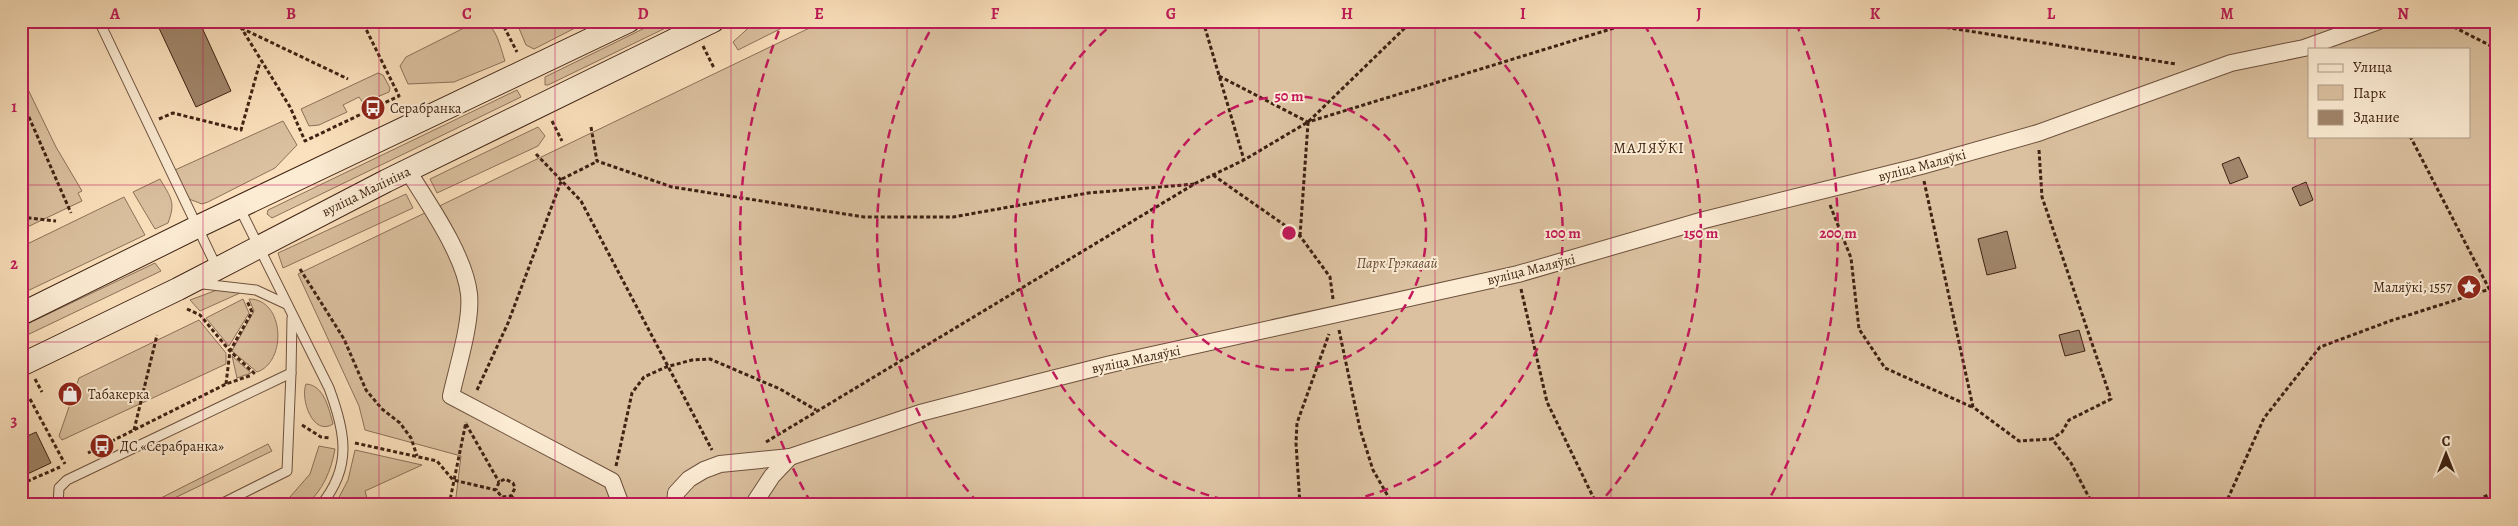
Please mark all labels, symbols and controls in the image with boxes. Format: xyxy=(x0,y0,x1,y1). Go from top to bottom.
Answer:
text: A xyxy=(109,3,121,25)
text: B xyxy=(286,3,296,25)
text: C xyxy=(462,3,472,25)
text: D xyxy=(637,3,649,25)
text: E xyxy=(814,3,824,25)
text: F xyxy=(991,3,1000,25)
text: G xyxy=(1166,3,1176,25)
text: H xyxy=(1341,3,1353,25)
text: I xyxy=(1520,3,1526,25)
text: J xyxy=(1696,3,1702,25)
text: K xyxy=(1870,3,1881,25)
text: L xyxy=(2047,3,2056,25)
text: M xyxy=(2220,3,2234,25)
text: N xyxy=(2397,3,2409,25)
legend xyxy=(2308,48,2470,138)
text: Улица xyxy=(2353,57,2392,77)
text: Парк xyxy=(2353,83,2386,103)
text: 50 m xyxy=(1274,86,1304,106)
bus stop icon: Серабранка xyxy=(360,95,386,121)
text: 1 xyxy=(11,96,17,118)
place label: Серабранка xyxy=(390,99,462,118)
text: Здание xyxy=(2353,107,2400,127)
district label: МАЛЯЎКІ xyxy=(1613,138,1685,158)
street label: вуліца Маляўкі xyxy=(1876,145,1968,186)
street label: вуліца Малініна xyxy=(319,161,414,221)
text: 100 m xyxy=(1545,223,1581,243)
text: 150 m xyxy=(1684,223,1719,243)
text: 200 m xyxy=(1819,223,1857,243)
centre of rings xyxy=(1280,224,1298,242)
street label: вуліца Маляўкі xyxy=(1485,249,1577,290)
text: 2 xyxy=(10,253,18,275)
park label: Парк Грэкавай xyxy=(1357,254,1437,273)
place icon: Маляўкі, 1557 xyxy=(2456,274,2482,300)
place label: Маляўкі, 1557 xyxy=(2373,278,2452,297)
street label: вуліца Маляўкі xyxy=(1090,341,1182,378)
shop icon: Табакерка xyxy=(57,381,83,407)
place label: Табакерка xyxy=(88,385,150,404)
text: 3 xyxy=(11,410,18,432)
north arrow xyxy=(2420,428,2470,478)
text: С xyxy=(2442,432,2451,451)
bus stop icon: ДС «Серабранка» xyxy=(89,433,115,459)
place label: ДС «Серабранка» xyxy=(120,437,224,456)

